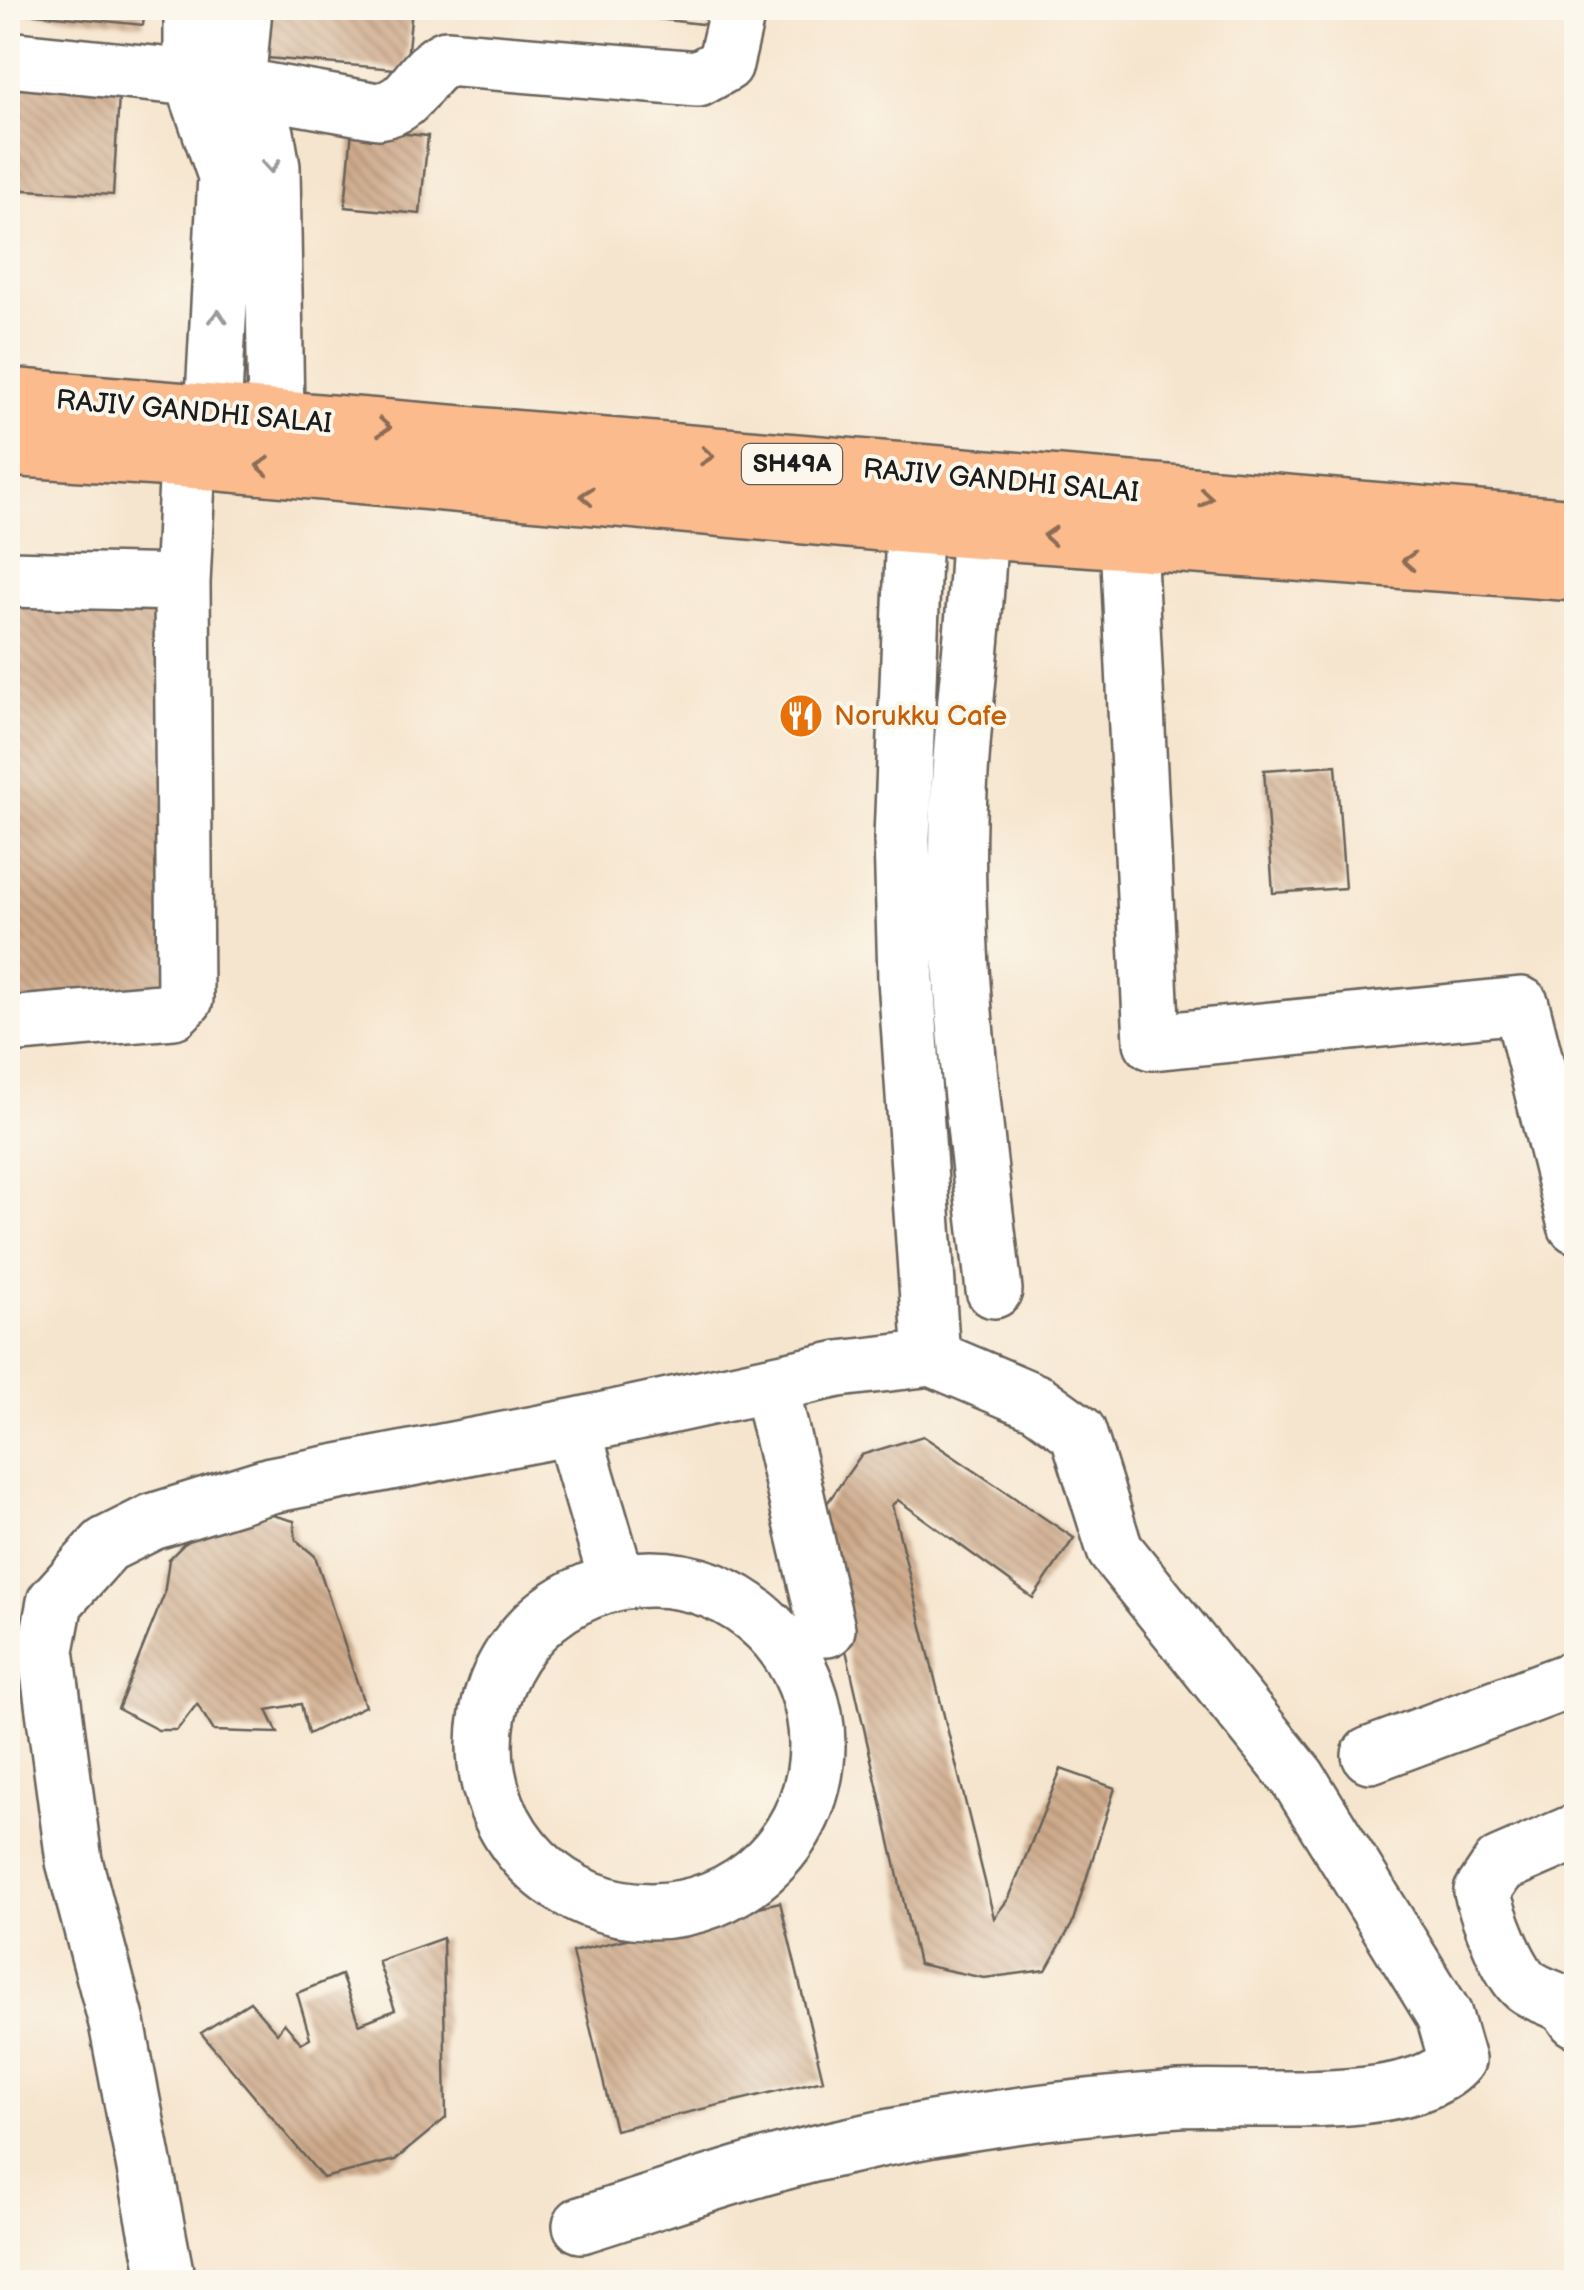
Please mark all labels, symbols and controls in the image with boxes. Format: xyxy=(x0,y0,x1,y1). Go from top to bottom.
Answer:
one-way arrow xyxy=(260,158,281,174)
one-way arrow xyxy=(207,309,228,325)
street label: RAJIV GANDHI SALAI xyxy=(55,383,333,441)
one-way arrow xyxy=(376,416,392,438)
road number: SH49A xyxy=(742,444,842,484)
one-way arrow xyxy=(700,445,716,467)
street label: RAJIV GANDHI SALAI xyxy=(862,452,1140,510)
one-way arrow xyxy=(255,456,271,478)
one-way arrow xyxy=(579,486,595,508)
one-way arrow xyxy=(1198,487,1214,509)
one-way arrow xyxy=(1042,526,1058,547)
one-way arrow xyxy=(1401,551,1417,572)
restaurant icon: Norukku Cafe xyxy=(778,693,824,739)
place label: Norukku Cafe xyxy=(834,700,1007,733)

